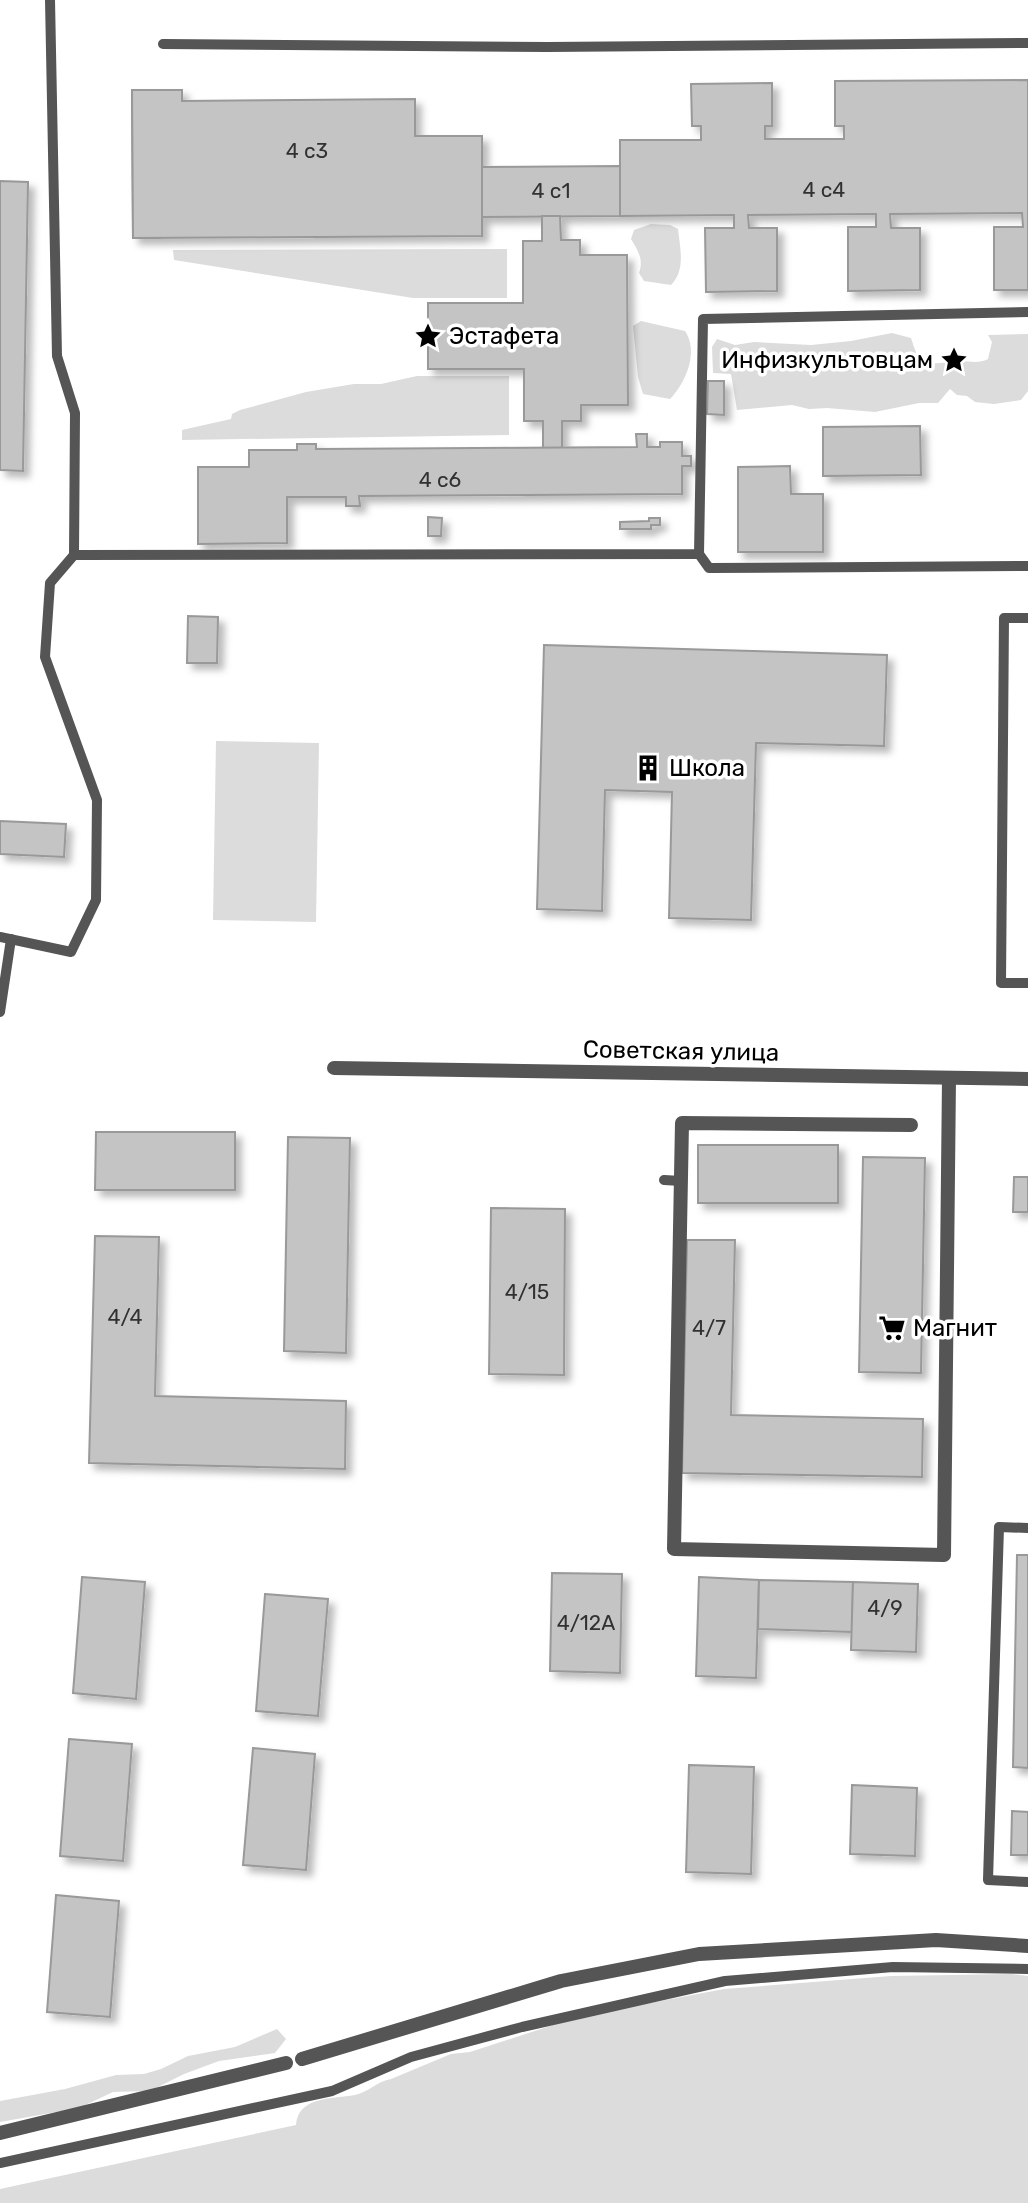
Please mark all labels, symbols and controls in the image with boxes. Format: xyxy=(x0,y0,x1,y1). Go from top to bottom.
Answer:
house number: 4 с3 xyxy=(286,138,328,163)
house number: 4 с4 xyxy=(803,177,845,202)
house number: 4 с1 xyxy=(532,178,570,203)
place icon: Эстафета xyxy=(413,321,443,351)
place label: Эстафета xyxy=(449,322,559,350)
place icon: Инфизкультовцам xyxy=(939,345,969,375)
place label: Инфизкультовцам xyxy=(721,346,933,374)
house number: 4 c6 xyxy=(419,467,461,492)
building icon: Школа xyxy=(633,753,663,783)
place label: Школа xyxy=(669,754,745,782)
street label: Советская улица xyxy=(583,1035,779,1067)
house number: 4/15 xyxy=(505,1279,549,1304)
house number: 4/4 xyxy=(108,1304,142,1329)
supermarket icon: Магнит xyxy=(877,1313,907,1343)
place label: Магнит xyxy=(913,1314,997,1342)
house number: 4/7 xyxy=(692,1315,726,1340)
house number: 4/9 xyxy=(867,1595,903,1620)
house number: 4/12А xyxy=(557,1610,615,1635)

